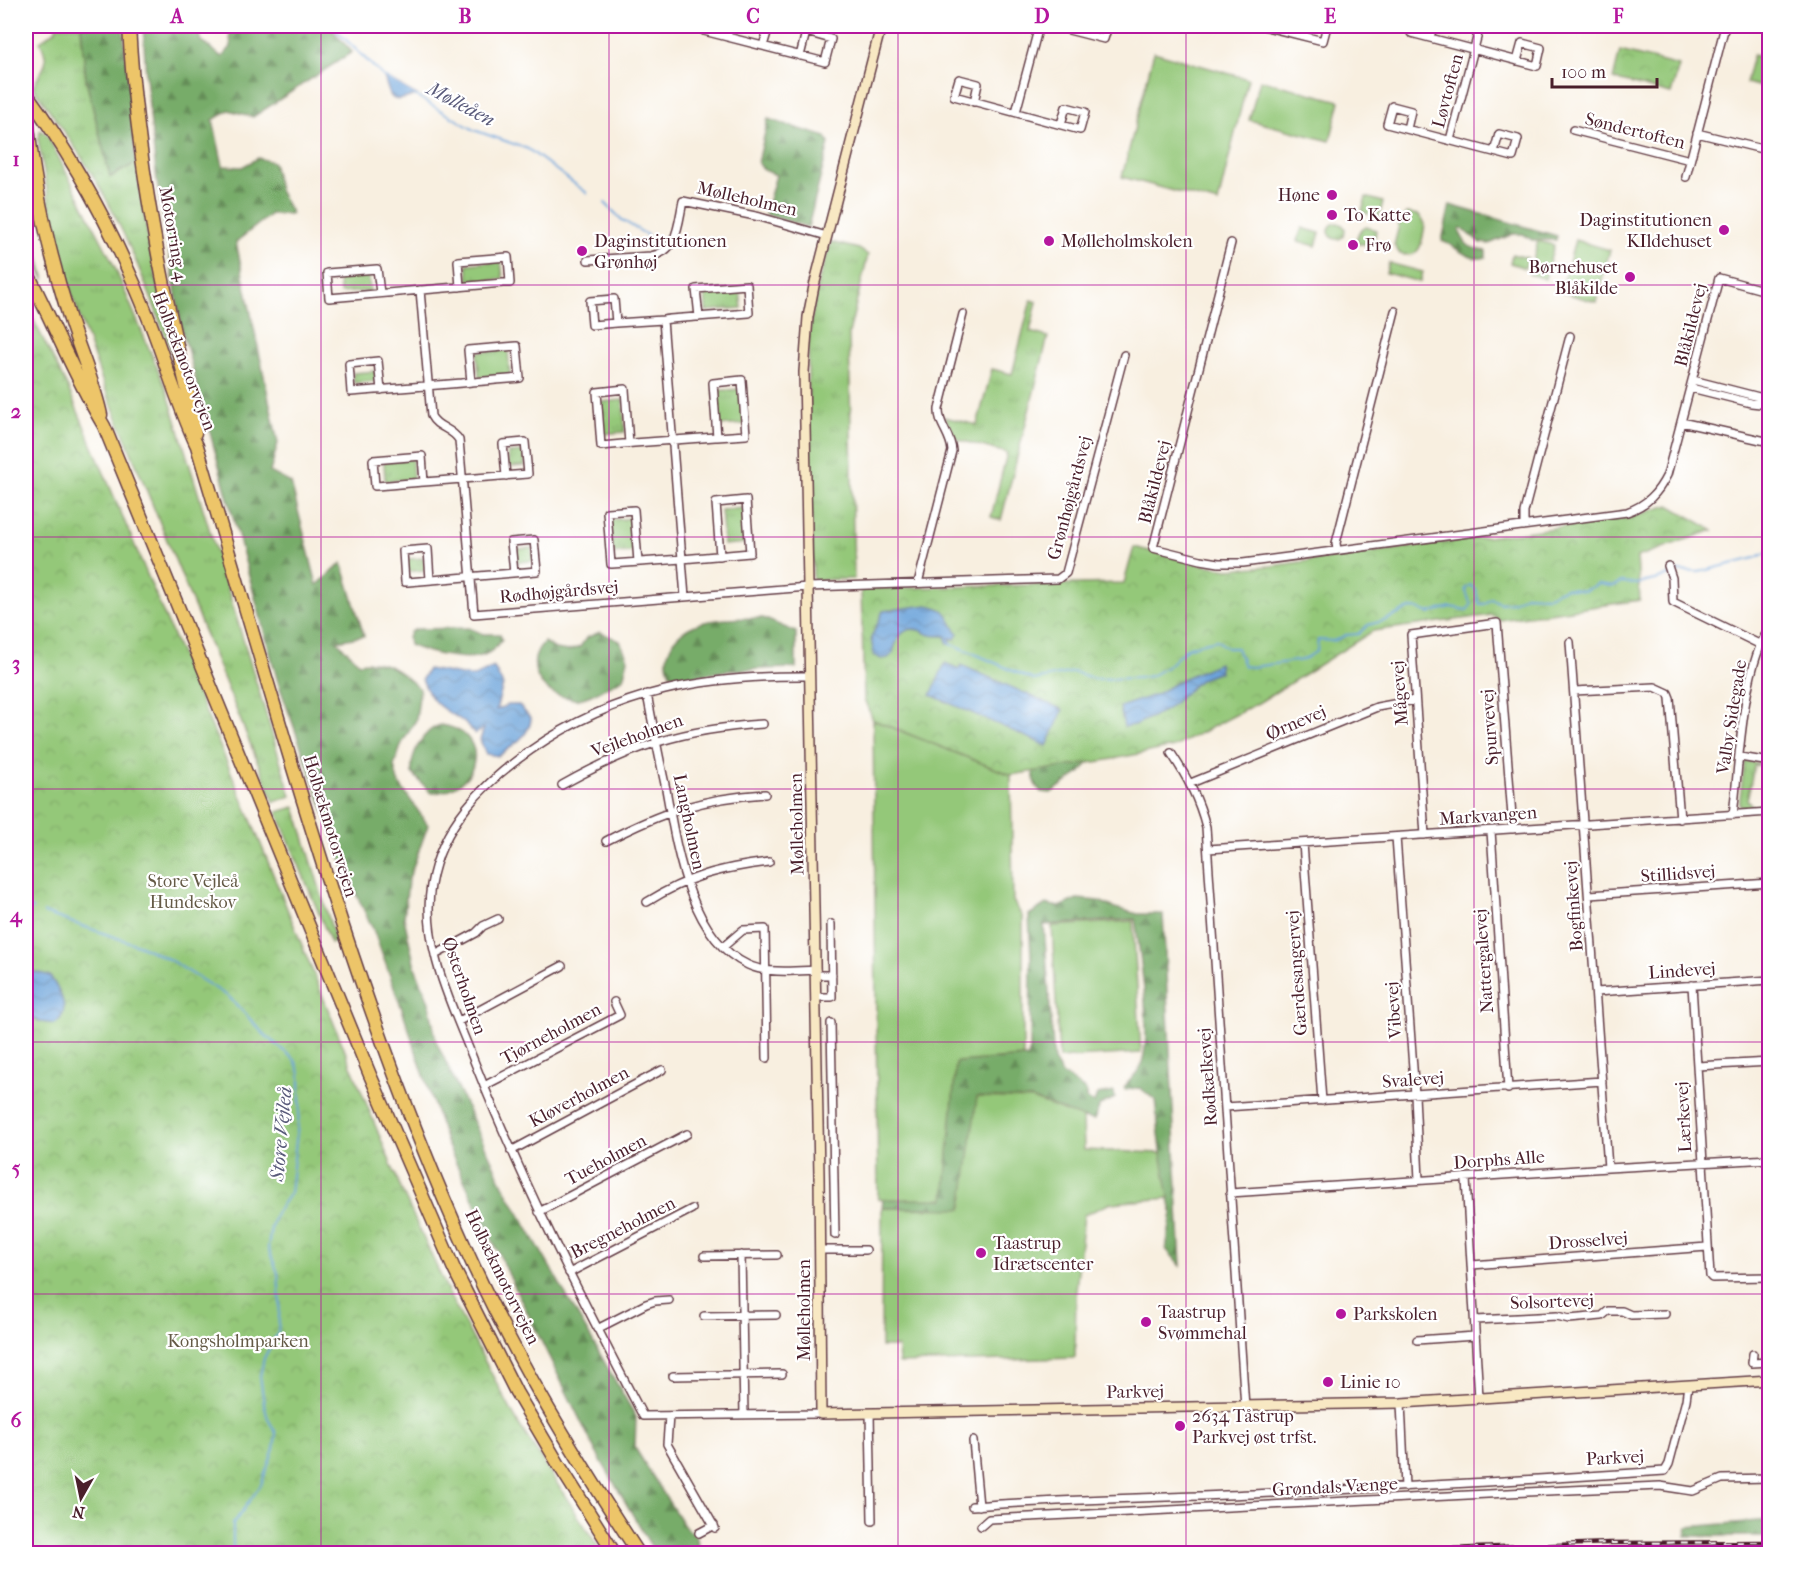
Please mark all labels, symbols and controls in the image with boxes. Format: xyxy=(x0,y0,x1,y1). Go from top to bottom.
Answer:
text: A xyxy=(169,5,185,28)
text: B xyxy=(458,5,472,28)
text: C xyxy=(746,5,760,28)
text: D xyxy=(1034,5,1050,28)
text: E xyxy=(1324,5,1336,28)
text: F xyxy=(1612,5,1624,28)
street label: Løvtoften xyxy=(1428,51,1468,130)
scale bar xyxy=(1552,51,1657,89)
text: 100 m xyxy=(1561,62,1606,83)
water label: Mølleåen xyxy=(421,76,499,131)
street label: Søndertoften xyxy=(1583,108,1688,154)
text: 1 xyxy=(12,148,20,171)
street label: Mølleholmen xyxy=(695,177,800,221)
street label: Motorring 4 xyxy=(154,185,192,283)
place label: Høne xyxy=(1278,185,1320,206)
marker: Høne xyxy=(1325,188,1339,202)
place label: To Katte xyxy=(1344,205,1411,226)
marker: To Katte xyxy=(1325,208,1339,222)
place label: Daginstitutionen KIldehuset xyxy=(1579,210,1713,252)
marker: Daginstitutionen KIldehuset xyxy=(1717,223,1731,237)
place label: Daginstitutionen Grønhøj xyxy=(594,231,727,273)
place label: Mølleholmskolen xyxy=(1061,231,1193,252)
marker: Mølleholmskolen xyxy=(1042,234,1056,248)
place label: Frø xyxy=(1365,235,1391,256)
marker: Frø xyxy=(1346,238,1360,252)
marker: Daginstitutionen Grønhøj xyxy=(575,244,589,258)
place label: Børnehuset Blåkilde xyxy=(1528,257,1619,299)
marker: Børnehuset Blåkilde xyxy=(1623,270,1637,284)
street label: Blåkildevej xyxy=(1671,281,1711,369)
street label: Holbækmotorvejen xyxy=(148,288,220,434)
text: 2 xyxy=(11,400,21,423)
street label: Grønhøjgårdsvej xyxy=(1043,434,1097,562)
street label: Blåkildevej xyxy=(1135,438,1175,526)
street label: Rødhøjgårdsvej xyxy=(499,576,619,608)
text: 3 xyxy=(12,652,20,675)
street label: Valby Sidegade xyxy=(1712,658,1751,777)
street label: Mågevej xyxy=(1387,660,1413,726)
street label: Spurvevej xyxy=(1477,688,1503,766)
street label: Ørnevej xyxy=(1263,701,1329,745)
street label: Vejleholmen xyxy=(587,710,686,763)
street label: Holbækmotorvejen xyxy=(298,752,362,900)
street label: Langholmen xyxy=(669,772,710,872)
street label: Mølleholmen xyxy=(786,772,808,875)
street label: Markvangen xyxy=(1438,802,1538,830)
street label: Bogfinkevej xyxy=(1560,860,1588,952)
street label: Stillidsvej xyxy=(1640,861,1716,887)
park label: Store Vejleå Hundeskov xyxy=(147,871,239,913)
text: 4 xyxy=(9,904,23,928)
street label: Nattergalevej xyxy=(1470,908,1498,1014)
street label: Gærdesangervej xyxy=(1282,910,1312,1036)
street label: Østerholmen xyxy=(437,934,491,1038)
street label: Lindevej xyxy=(1648,958,1716,984)
street label: Vibevej xyxy=(1382,981,1407,1040)
street label: Tjørneholmen xyxy=(497,998,605,1069)
street label: Rødkælkevej xyxy=(1194,1027,1222,1127)
street label: Kløverholmen xyxy=(525,1062,633,1132)
street label: Svalevej xyxy=(1381,1067,1445,1093)
street label: Lærkevej xyxy=(1672,1081,1696,1153)
water label: Store Vejleå xyxy=(265,1086,297,1183)
street label: Tueholmen xyxy=(562,1130,651,1190)
street label: Dorphs Alle xyxy=(1453,1146,1545,1174)
text: 5 xyxy=(12,1157,21,1180)
street label: Bregneholmen xyxy=(567,1192,680,1264)
street label: Holbækmotorvejen xyxy=(460,1206,544,1349)
street label: Drosselvej xyxy=(1548,1228,1628,1254)
place label: Taastrup Idrætscenter xyxy=(993,1233,1094,1275)
marker: Taastrup Idrætscenter xyxy=(974,1246,988,1260)
street label: Mølleholmen xyxy=(794,1258,815,1361)
street label: Solsortevej xyxy=(1510,1290,1594,1314)
place label: Taastrup Svømmehal xyxy=(1158,1302,1247,1344)
place label: Parkskolen xyxy=(1353,1304,1438,1325)
marker: Parkskolen xyxy=(1334,1307,1348,1321)
marker: Taastrup Svømmehal xyxy=(1139,1315,1153,1329)
park label: Kongsholmparken xyxy=(167,1331,309,1352)
place label: Linie 10 xyxy=(1340,1372,1401,1393)
marker: Linie 10 xyxy=(1321,1375,1335,1389)
street label: Parkvej xyxy=(1106,1381,1164,1403)
place label: 2634 Tåstrup Parkvej øst trfst. xyxy=(1192,1406,1316,1448)
text: 6 xyxy=(11,1409,23,1432)
marker: 2634 Tåstrup Parkvej øst trfst. xyxy=(1173,1419,1187,1433)
street label: Parkvej xyxy=(1586,1446,1644,1470)
north arrow xyxy=(51,1468,111,1528)
street label: Grøndals Vænge xyxy=(1272,1473,1398,1501)
text: N xyxy=(70,1502,86,1523)

